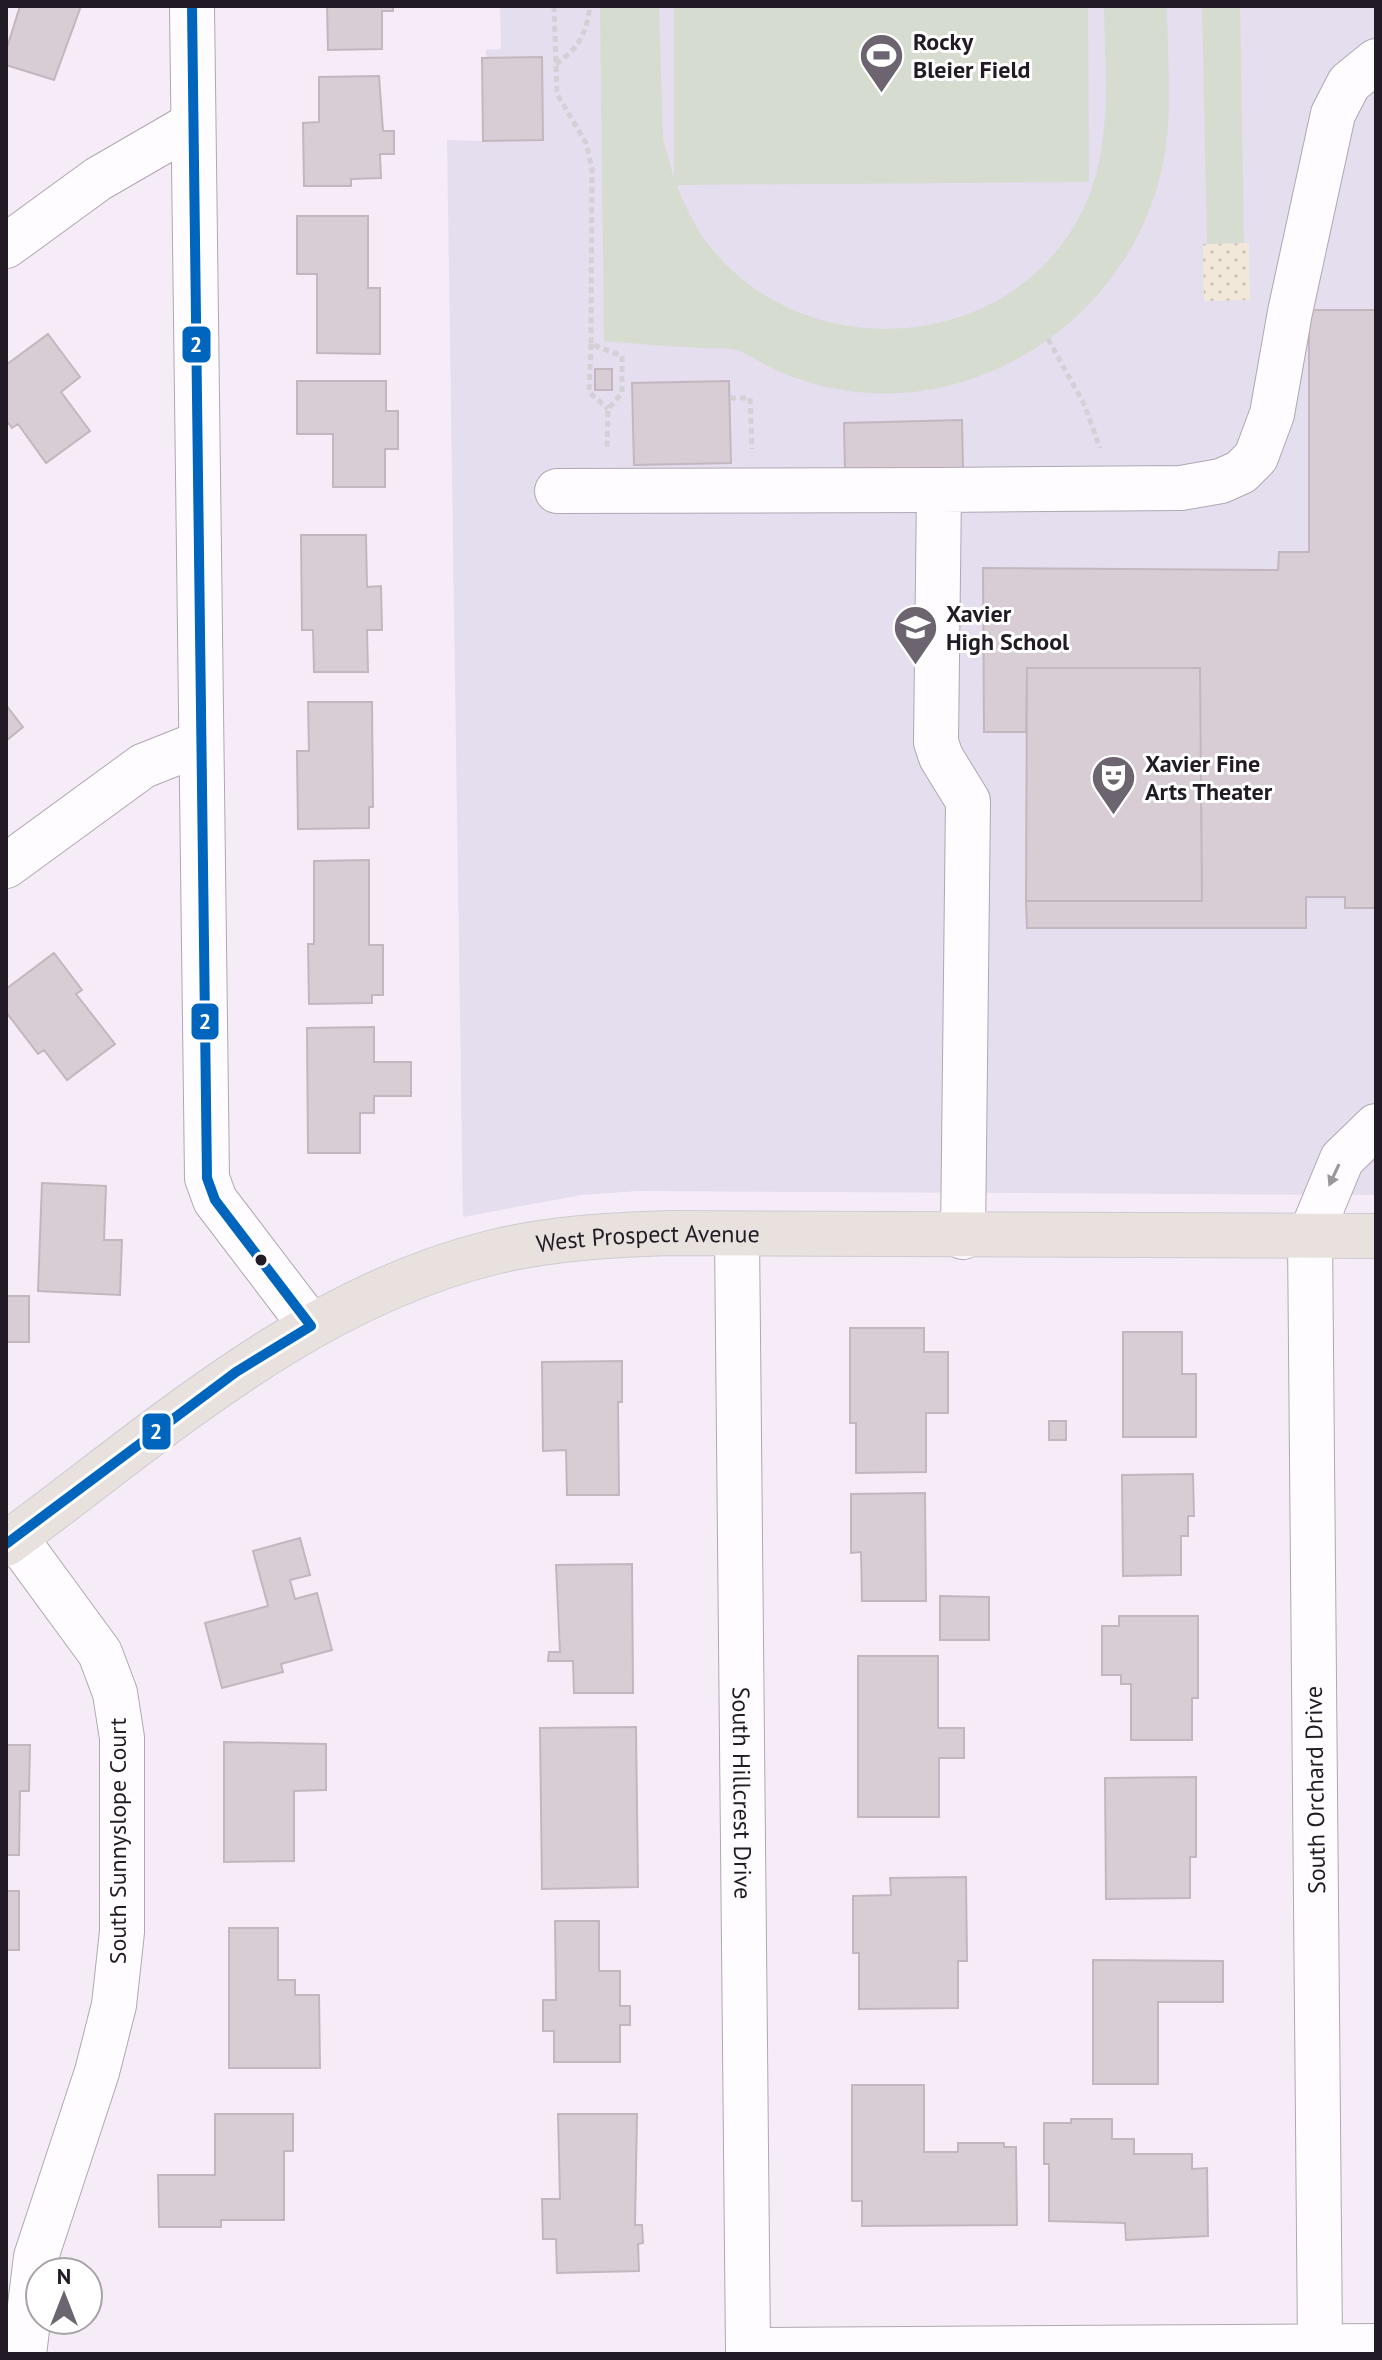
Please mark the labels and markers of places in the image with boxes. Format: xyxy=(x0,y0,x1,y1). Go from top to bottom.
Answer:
place label: Rocky Bleier Field xyxy=(913,26,1030,85)
sports icon: Rocky Bleier Field xyxy=(858,31,906,94)
place label: Xavier High School xyxy=(946,598,1070,657)
school or university icon: Xavier High School xyxy=(891,603,939,666)
place label: Xavier Fine Arts Theater xyxy=(1145,748,1273,807)
theatre icon: Xavier Fine Arts Theater xyxy=(1090,753,1138,816)
unlabelled marker xyxy=(253,1252,269,1268)

